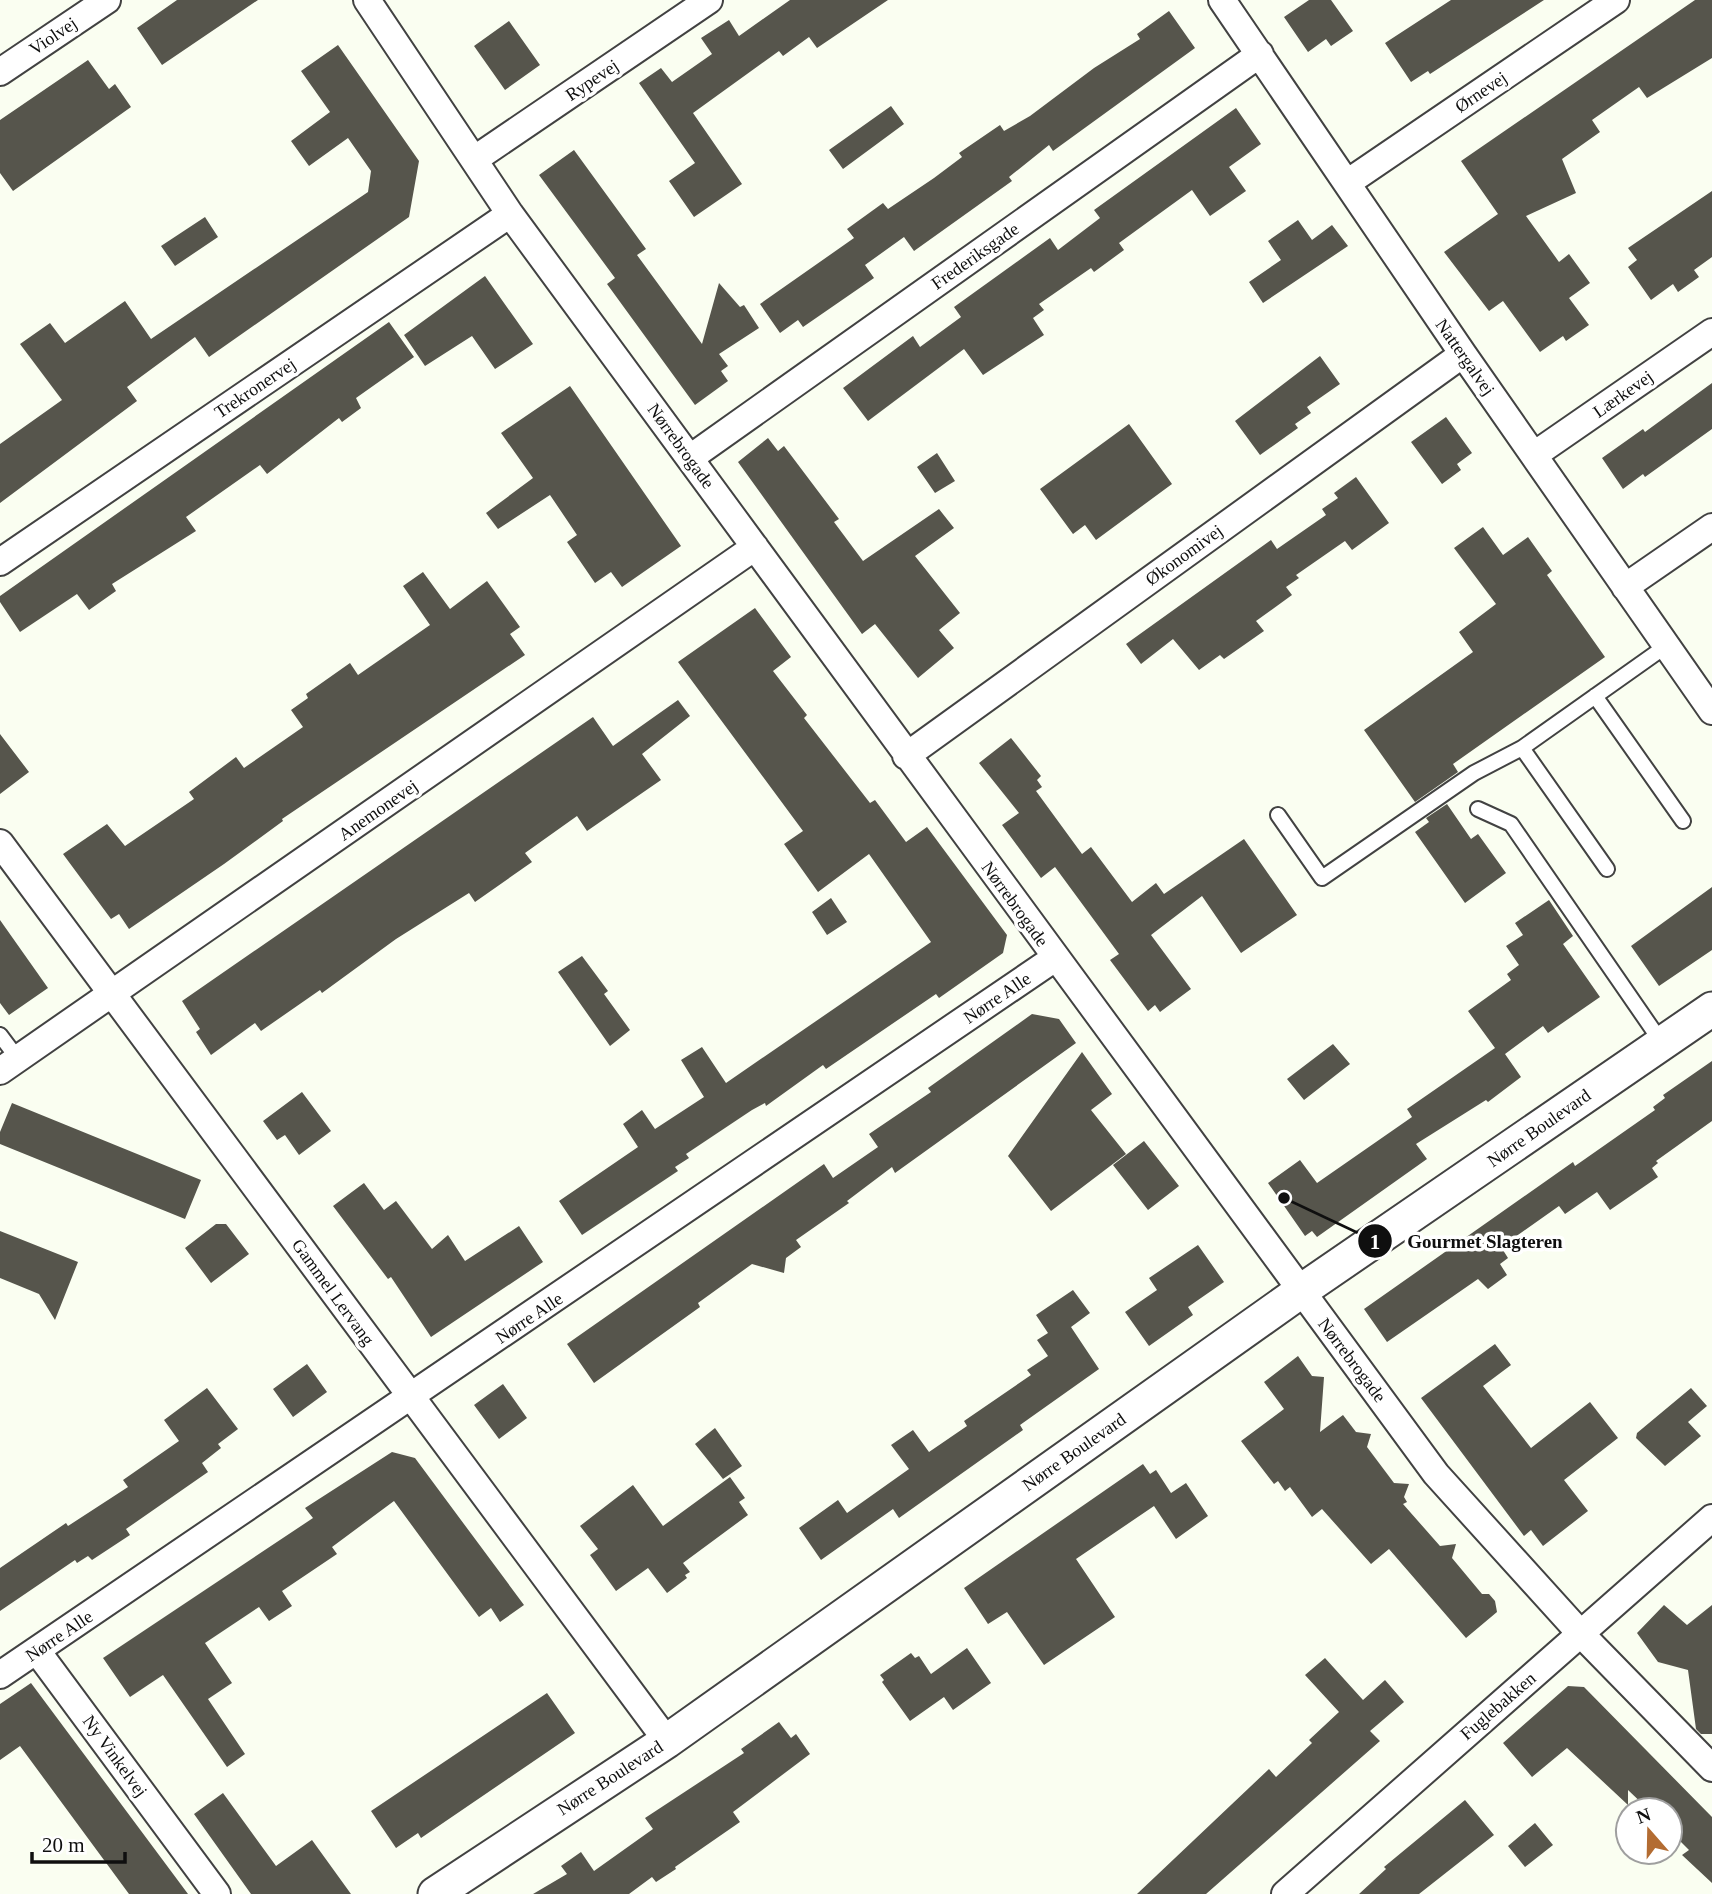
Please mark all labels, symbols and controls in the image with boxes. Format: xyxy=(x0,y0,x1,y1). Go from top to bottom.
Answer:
street label: Violvej xyxy=(25,13,81,59)
street label: Rypevej xyxy=(562,55,622,105)
street label: Ørnevej xyxy=(1451,67,1511,117)
street label: Frederiksgade xyxy=(928,219,1023,293)
street label: Nattergalvej xyxy=(1431,315,1499,399)
street label: Trekronervej xyxy=(211,354,299,422)
street label: Lærkevej xyxy=(1589,366,1657,422)
street label: Nørrebrogade xyxy=(644,400,718,492)
street label: Økonomivej xyxy=(1142,520,1226,590)
street label: Anemonevej xyxy=(335,775,421,845)
street label: Nørrebrogade xyxy=(978,858,1052,950)
street label: Nørre Alle xyxy=(960,968,1034,1028)
street label: Nørre Boulevard xyxy=(1484,1085,1594,1171)
callout: Gourmet Slagteren xyxy=(1358,1221,1576,1261)
text: 1 xyxy=(1370,1230,1380,1254)
text: Gourmet Slagteren xyxy=(1407,1231,1563,1252)
street label: Gammel Lervang xyxy=(288,1235,378,1349)
street label: Nørre Alle xyxy=(492,1288,566,1348)
street label: Nørrebrogade xyxy=(1314,1314,1390,1406)
street label: Nørre Boulevard xyxy=(1019,1409,1129,1495)
street label: Nørre Alle xyxy=(22,1606,96,1666)
street label: Fuglebakken xyxy=(1456,1668,1540,1744)
street label: Ny Vinkelvej xyxy=(79,1711,151,1801)
street label: Nørre Boulevard xyxy=(554,1737,666,1819)
north arrow xyxy=(1614,1796,1684,1866)
text: N xyxy=(1633,1803,1654,1828)
scale bar xyxy=(32,1820,124,1864)
text: 20 m xyxy=(42,1833,85,1857)

